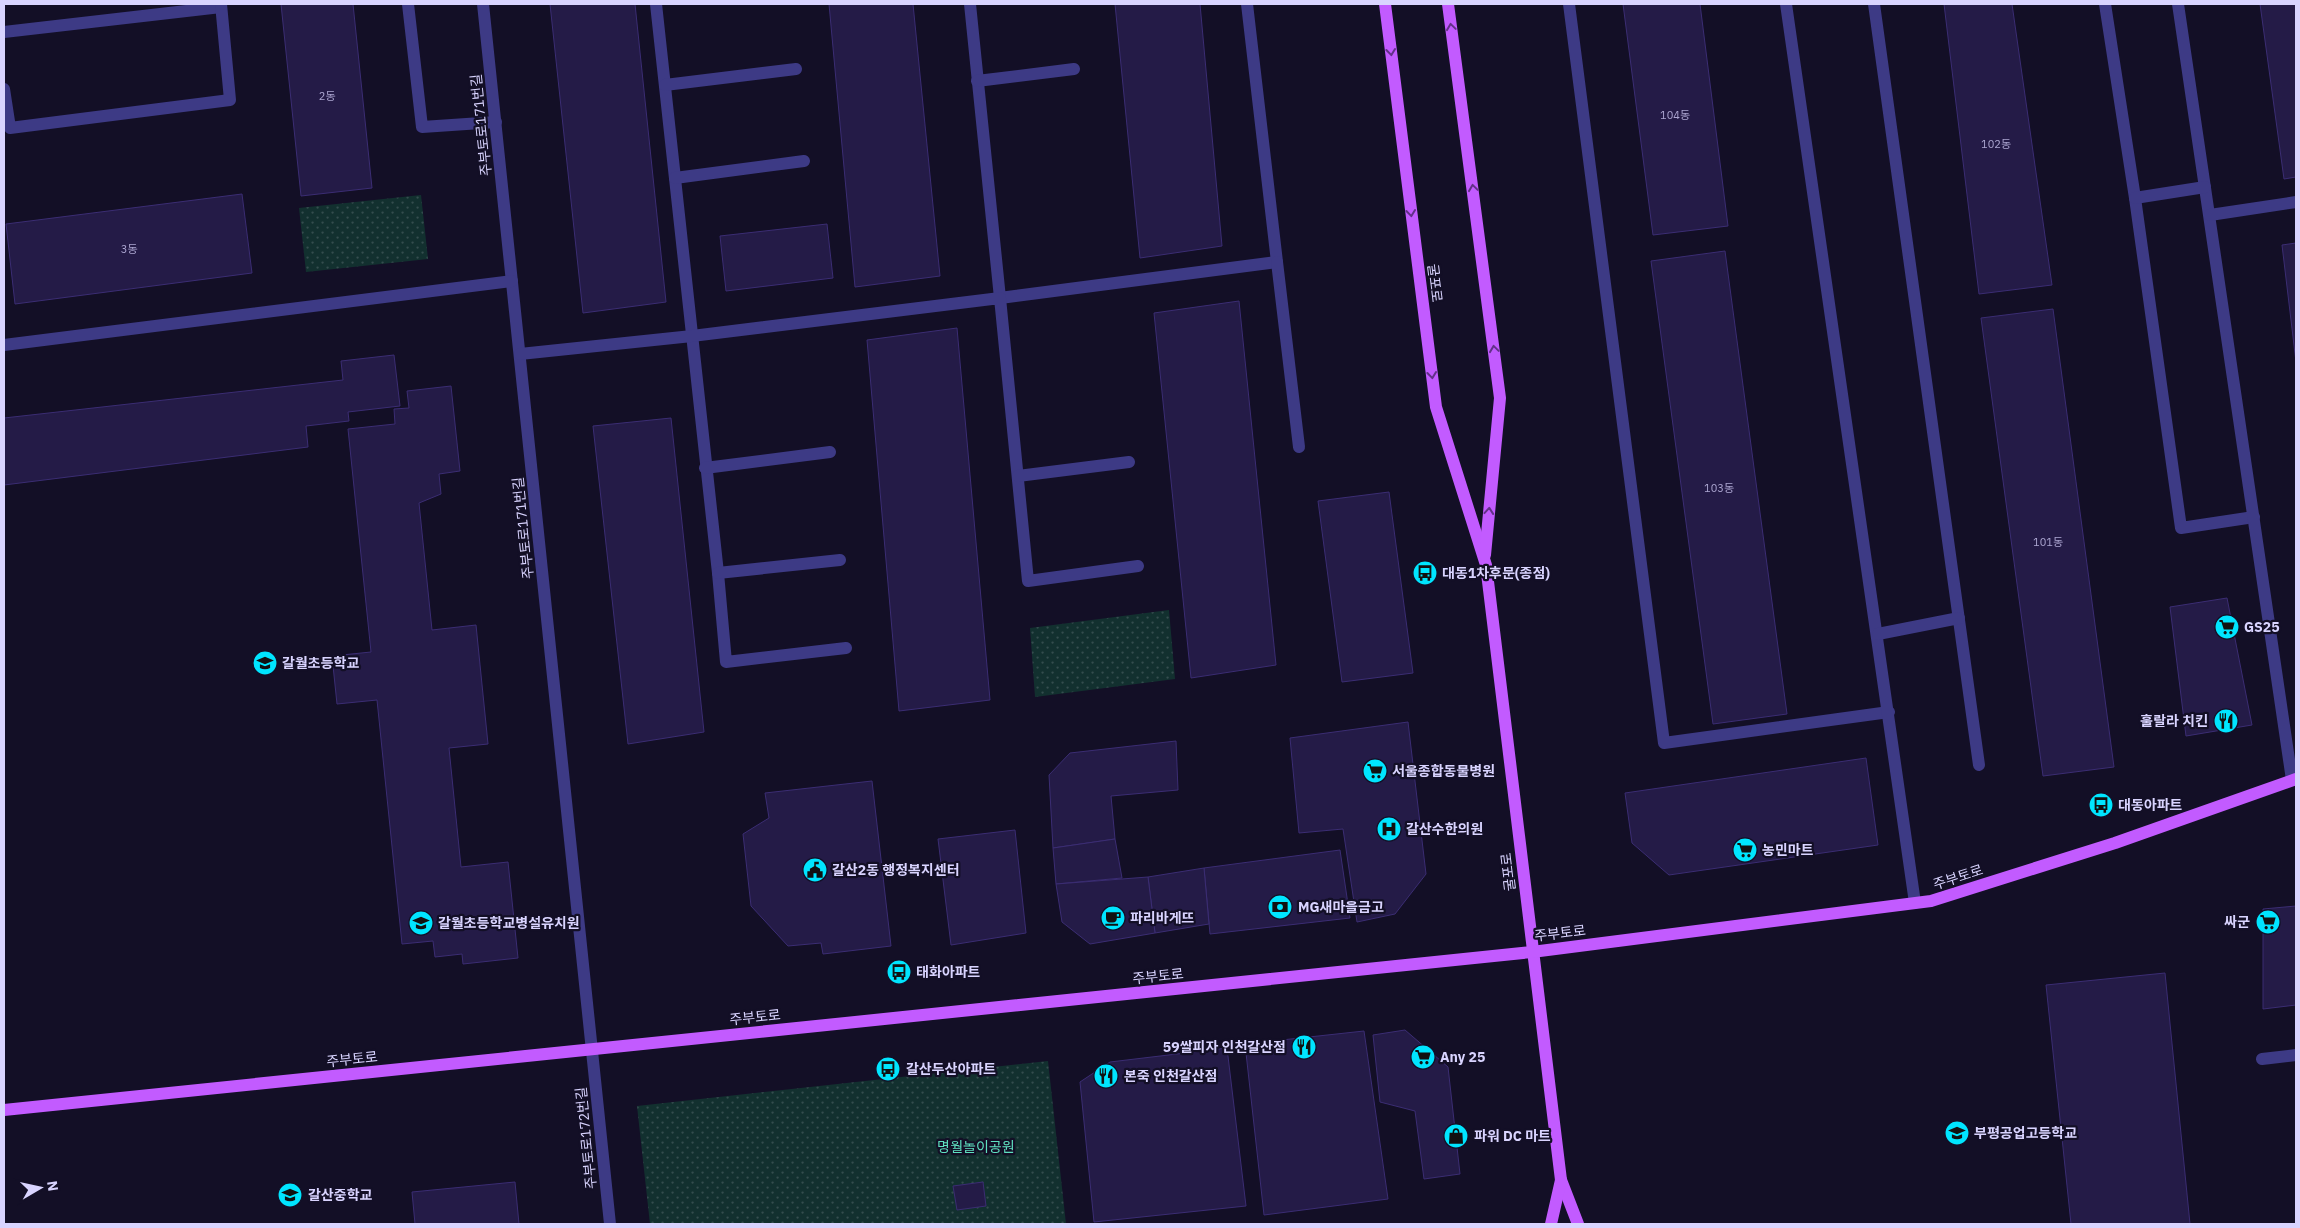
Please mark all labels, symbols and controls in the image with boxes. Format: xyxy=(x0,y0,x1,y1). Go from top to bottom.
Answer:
one-way arrow xyxy=(1446,23,1457,31)
one-way arrow xyxy=(1385,48,1396,56)
street label: 주부토로171번길 xyxy=(467,73,495,177)
house number: 2동 xyxy=(319,89,335,103)
house number: 104동 xyxy=(1660,108,1690,122)
house number: 102동 xyxy=(1981,137,2011,151)
one-way arrow xyxy=(1468,184,1478,193)
one-way arrow xyxy=(1405,210,1416,218)
house number: 3동 xyxy=(121,242,137,256)
street label: 굴포로 xyxy=(1424,263,1446,303)
one-way arrow xyxy=(1489,345,1500,353)
one-way arrow xyxy=(1426,370,1436,379)
street label: 주부토로171번길 xyxy=(509,476,537,580)
house number: 103동 xyxy=(1704,481,1734,495)
one-way arrow xyxy=(1484,507,1495,515)
house number: 101동 xyxy=(2033,535,2063,549)
bus stop icon: 대동1차후문(종점) xyxy=(1412,560,1438,586)
place label: 대동1차후문(종점) xyxy=(1442,564,1550,582)
supermarket icon: GS25 xyxy=(2214,614,2240,640)
place label: GS25 xyxy=(2244,618,2280,636)
school or university icon: 갈월초등학교 xyxy=(252,650,278,676)
place label: 갈월초등학교 xyxy=(282,654,359,672)
restaurant icon: 훌랄라 치킨 xyxy=(2213,708,2239,734)
place label: 훌랄라 치킨 xyxy=(2140,712,2208,730)
supermarket icon: 서울종합동물병원 xyxy=(1362,758,1388,784)
place label: 서울종합동물병원 xyxy=(1392,762,1495,780)
bus stop icon: 대동아파트 xyxy=(2088,792,2114,818)
place label: 대동아파트 xyxy=(2118,796,2183,814)
hospital icon: 갈산수한의원 xyxy=(1376,816,1402,842)
place label: 갈산수한의원 xyxy=(1406,820,1483,838)
supermarket icon: 농민마트 xyxy=(1732,837,1758,863)
place label: 농민마트 xyxy=(1762,841,1814,859)
street label: 굴포로 xyxy=(1497,852,1519,892)
public building icon: 갈산2동 행정복지센터 xyxy=(802,857,828,883)
street label: 주부토로 xyxy=(1931,860,1985,894)
place label: 갈산2동 행정복지센터 xyxy=(832,861,960,879)
bank icon: MG새마을금고 xyxy=(1267,894,1293,920)
place label: MG새마을금고 xyxy=(1298,898,1384,916)
cafe icon: 파리바게뜨 xyxy=(1100,905,1126,931)
place label: 파리바게뜨 xyxy=(1130,909,1195,927)
supermarket icon: 싸군 xyxy=(2255,909,2281,935)
school or university icon: 갈월초등학교병설유치원 xyxy=(408,910,434,936)
place label: 싸군 xyxy=(2224,913,2250,931)
place label: 갈월초등학교병설유치원 xyxy=(438,914,580,932)
street label: 주부토로 xyxy=(1533,921,1587,945)
bus stop icon: 태화아파트 xyxy=(886,959,912,985)
place label: 태화아파트 xyxy=(916,963,981,981)
street label: 주부토로 xyxy=(1131,964,1185,988)
street label: 주부토로 xyxy=(728,1005,782,1029)
restaurant icon: 59쌀피자 인천갈산점 xyxy=(1291,1034,1317,1060)
place label: 59쌀피자 인천갈산점 xyxy=(1163,1038,1286,1056)
supermarket icon: Any 25 xyxy=(1410,1044,1436,1070)
street label: 주부토로 xyxy=(325,1047,379,1071)
place label: Any 25 xyxy=(1440,1048,1485,1066)
bus stop icon: 갈산두산아파트 xyxy=(875,1056,901,1082)
place label: 갈산두산아파트 xyxy=(906,1060,996,1078)
restaurant icon: 본죽 인천갈산점 xyxy=(1093,1063,1119,1089)
place label: 본죽 인천갈산점 xyxy=(1124,1067,1217,1085)
street label: 주부토로172번길 xyxy=(572,1086,600,1190)
school or university icon: 부평공업고등학교 xyxy=(1944,1120,1970,1146)
shop icon: 파워 DC 마트 xyxy=(1443,1123,1469,1149)
place label: 부평공업고등학교 xyxy=(1974,1124,2077,1142)
place label: 파워 DC 마트 xyxy=(1474,1127,1551,1145)
park label: 명월놀이공원 xyxy=(937,1138,1015,1156)
north arrow xyxy=(15,1163,65,1213)
text: N xyxy=(43,1180,63,1192)
school or university icon: 갈산중학교 xyxy=(277,1182,303,1208)
place label: 갈산중학교 xyxy=(308,1186,373,1204)

